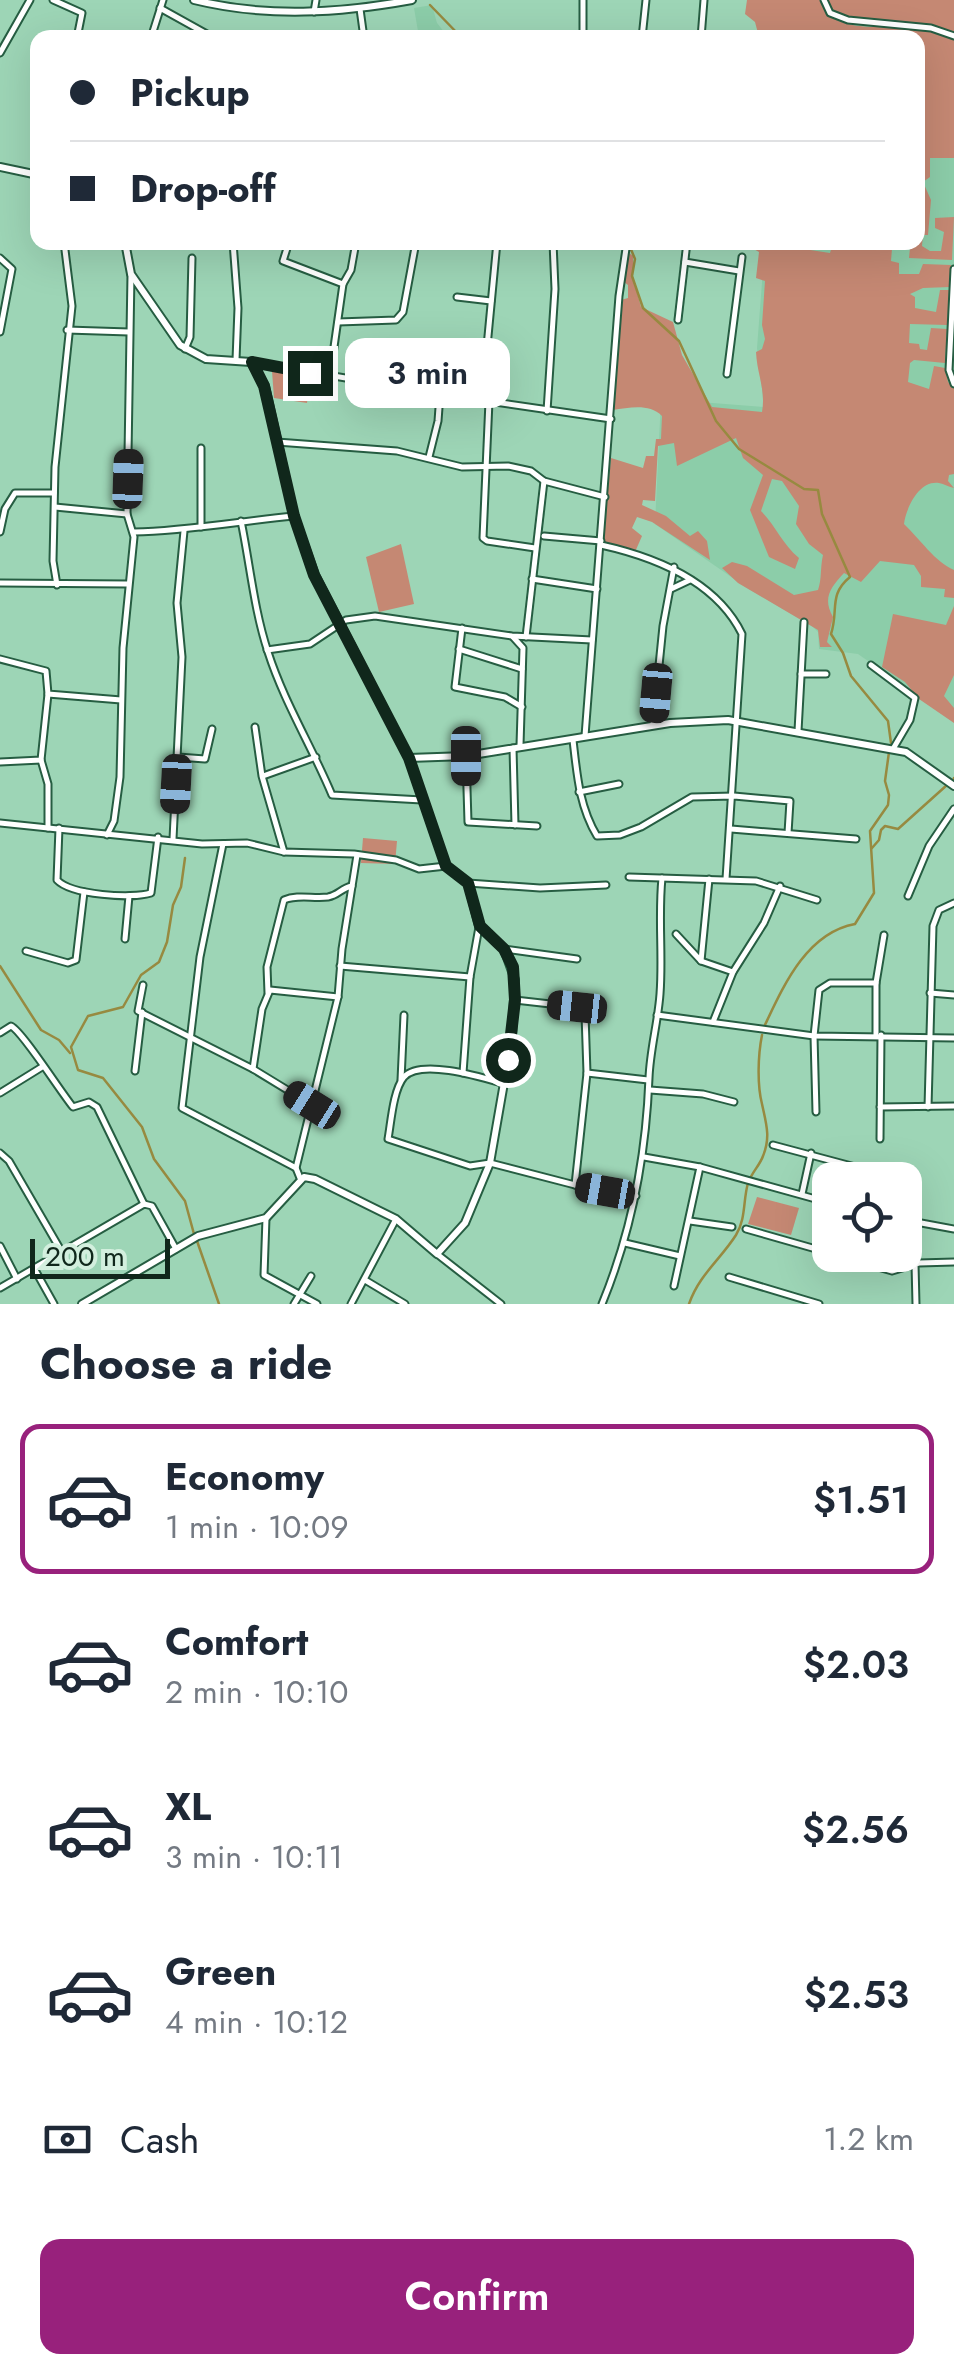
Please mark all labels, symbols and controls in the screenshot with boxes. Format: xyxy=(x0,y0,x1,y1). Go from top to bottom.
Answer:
text: Pickup xyxy=(130,65,250,120)
text: Drop-off xyxy=(130,161,276,216)
callout: 3 min xyxy=(345,338,510,408)
text: 3 min xyxy=(387,350,468,396)
route end xyxy=(288,351,333,396)
car xyxy=(112,448,144,510)
car xyxy=(638,662,674,724)
car xyxy=(451,726,481,786)
car xyxy=(159,753,193,815)
car xyxy=(546,989,608,1025)
route start xyxy=(486,1038,531,1083)
car xyxy=(279,1076,345,1134)
map controls xyxy=(812,1162,922,1272)
button: locate xyxy=(812,1162,922,1272)
car xyxy=(573,1171,637,1211)
scale bar xyxy=(30,1234,170,1278)
text: 200 m xyxy=(45,1236,125,1277)
text: Choose a ride xyxy=(40,1331,332,1396)
text: Economy xyxy=(165,1449,324,1504)
icon: car xyxy=(45,1454,135,1544)
text: $1.51 xyxy=(813,1472,909,1527)
text: 1 min · 10:09 xyxy=(165,1504,349,1550)
text: Comfort xyxy=(165,1614,308,1669)
icon: car xyxy=(45,1619,135,1709)
text: $2.03 xyxy=(803,1637,909,1692)
text: 2 min · 10:10 xyxy=(165,1669,349,1715)
text: XL xyxy=(165,1779,211,1834)
icon: car xyxy=(45,1784,135,1874)
text: $2.56 xyxy=(802,1802,909,1857)
text: 3 min · 10:11 xyxy=(165,1834,343,1880)
text: Green xyxy=(165,1944,276,1999)
icon: car xyxy=(45,1949,135,2039)
text: $2.53 xyxy=(804,1967,909,2022)
text: 4 min · 10:12 xyxy=(165,1999,348,2045)
icon: cash xyxy=(40,2112,95,2167)
text: Cash xyxy=(120,2112,200,2167)
text: 1.2 km xyxy=(823,2116,914,2162)
button: Confirm xyxy=(40,2239,914,2354)

